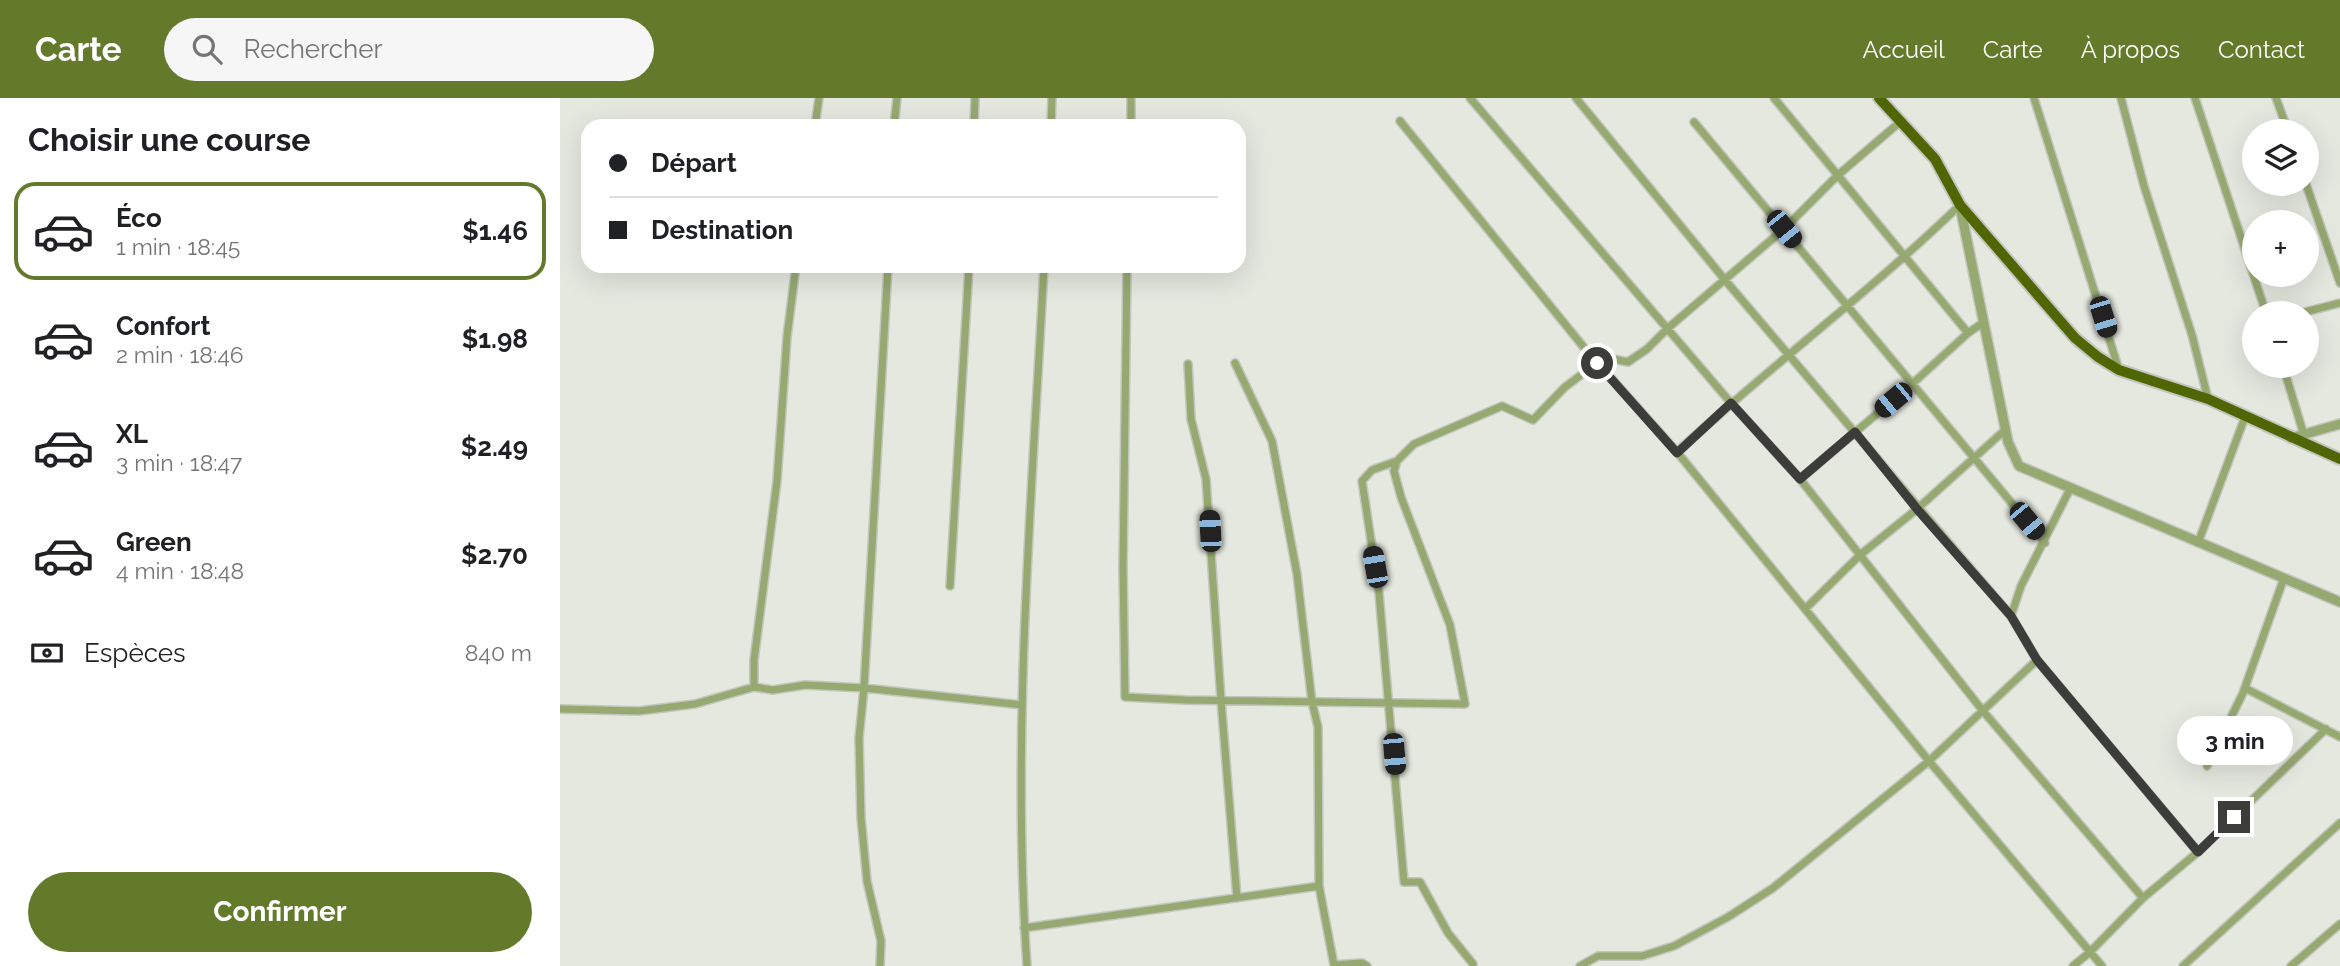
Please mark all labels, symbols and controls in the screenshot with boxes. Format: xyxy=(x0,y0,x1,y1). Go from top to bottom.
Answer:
search box xyxy=(164,18,654,81)
text: Carte xyxy=(35,30,122,69)
icon: search xyxy=(188,30,226,68)
text: Rechercher xyxy=(244,34,383,64)
text: Accueil xyxy=(1863,35,1945,64)
text: Carte xyxy=(1983,35,2043,64)
text: À propos xyxy=(2081,35,2180,64)
text: Contact xyxy=(2218,35,2305,64)
map controls xyxy=(2242,119,2319,378)
button: layers xyxy=(2242,119,2319,196)
text: Choisir une course xyxy=(28,121,311,158)
text: Départ xyxy=(651,148,737,178)
icon: car xyxy=(32,200,95,263)
text: Éco xyxy=(116,203,162,233)
car xyxy=(1763,206,1806,252)
button: + xyxy=(2242,210,2319,287)
text: Destination xyxy=(651,215,793,245)
text: $1.46 xyxy=(462,216,528,246)
text: 1 min · 18:45 xyxy=(116,233,240,260)
car xyxy=(2087,294,2120,340)
button: − xyxy=(2242,301,2319,378)
icon: car xyxy=(32,308,95,371)
text: Confort xyxy=(116,311,210,341)
text: $1.98 xyxy=(462,324,528,354)
text: 2 min · 18:46 xyxy=(116,341,244,368)
route start xyxy=(1581,347,1613,379)
car xyxy=(1871,378,1916,422)
icon: car xyxy=(32,416,95,479)
text: XL xyxy=(116,419,148,449)
text: $2.49 xyxy=(461,432,528,462)
text: 3 min · 18:47 xyxy=(116,449,242,476)
car xyxy=(2006,498,2049,544)
car xyxy=(1199,509,1222,553)
icon: car xyxy=(32,524,95,587)
text: Green xyxy=(116,527,192,557)
text: $2.70 xyxy=(461,540,528,570)
car xyxy=(1362,544,1389,590)
text: 4 min · 18:48 xyxy=(116,557,244,584)
icon: cash xyxy=(28,634,66,672)
text: Espèces xyxy=(84,638,186,668)
text: 840 m xyxy=(465,639,532,666)
callout: 3 min xyxy=(2176,716,2292,764)
text: 3 min xyxy=(2205,727,2265,754)
car xyxy=(1382,732,1407,776)
route end xyxy=(2218,801,2250,833)
button: Confirmer xyxy=(28,872,532,952)

